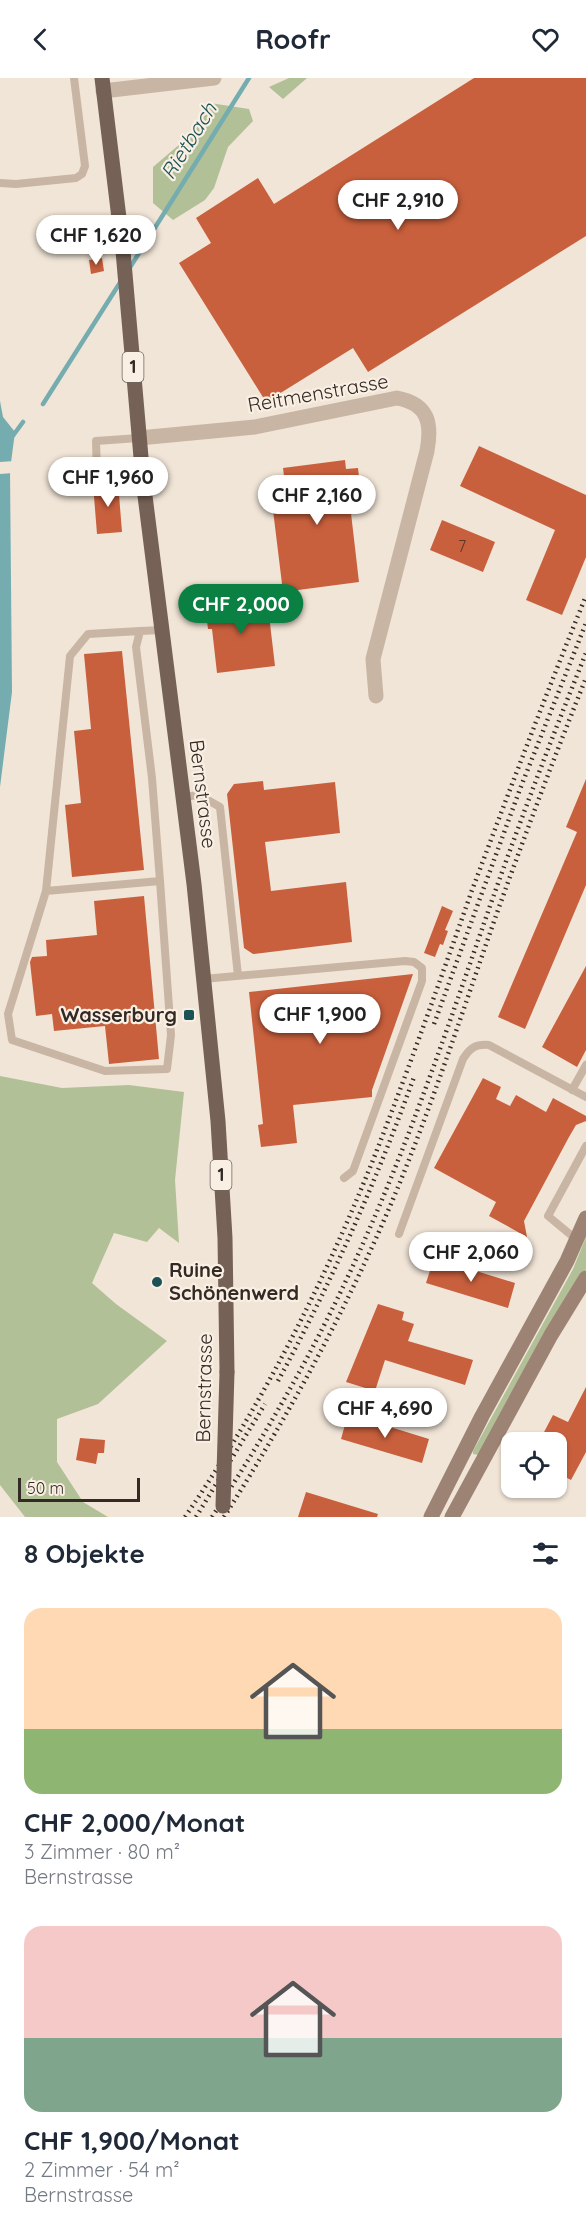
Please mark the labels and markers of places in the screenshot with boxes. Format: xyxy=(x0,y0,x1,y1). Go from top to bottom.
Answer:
pin: CHF 2,910 xyxy=(329,180,467,231)
pin: CHF 1,620 xyxy=(27,215,165,266)
pin: CHF 1,960 xyxy=(39,457,177,508)
pin: CHF 2,160 xyxy=(248,475,386,526)
pin: CHF 2,000 xyxy=(172,584,310,635)
pin: CHF 1,900 xyxy=(251,994,389,1045)
place label: Wasserburg xyxy=(61,1002,177,1027)
marker: Wasserburg xyxy=(182,1008,196,1022)
pin: CHF 2,060 xyxy=(402,1232,540,1283)
place label: Ruine Schönenwerd xyxy=(169,1257,299,1305)
marker: Ruine Schönenwerd xyxy=(150,1275,164,1289)
pin: CHF 4,690 xyxy=(316,1388,454,1439)

